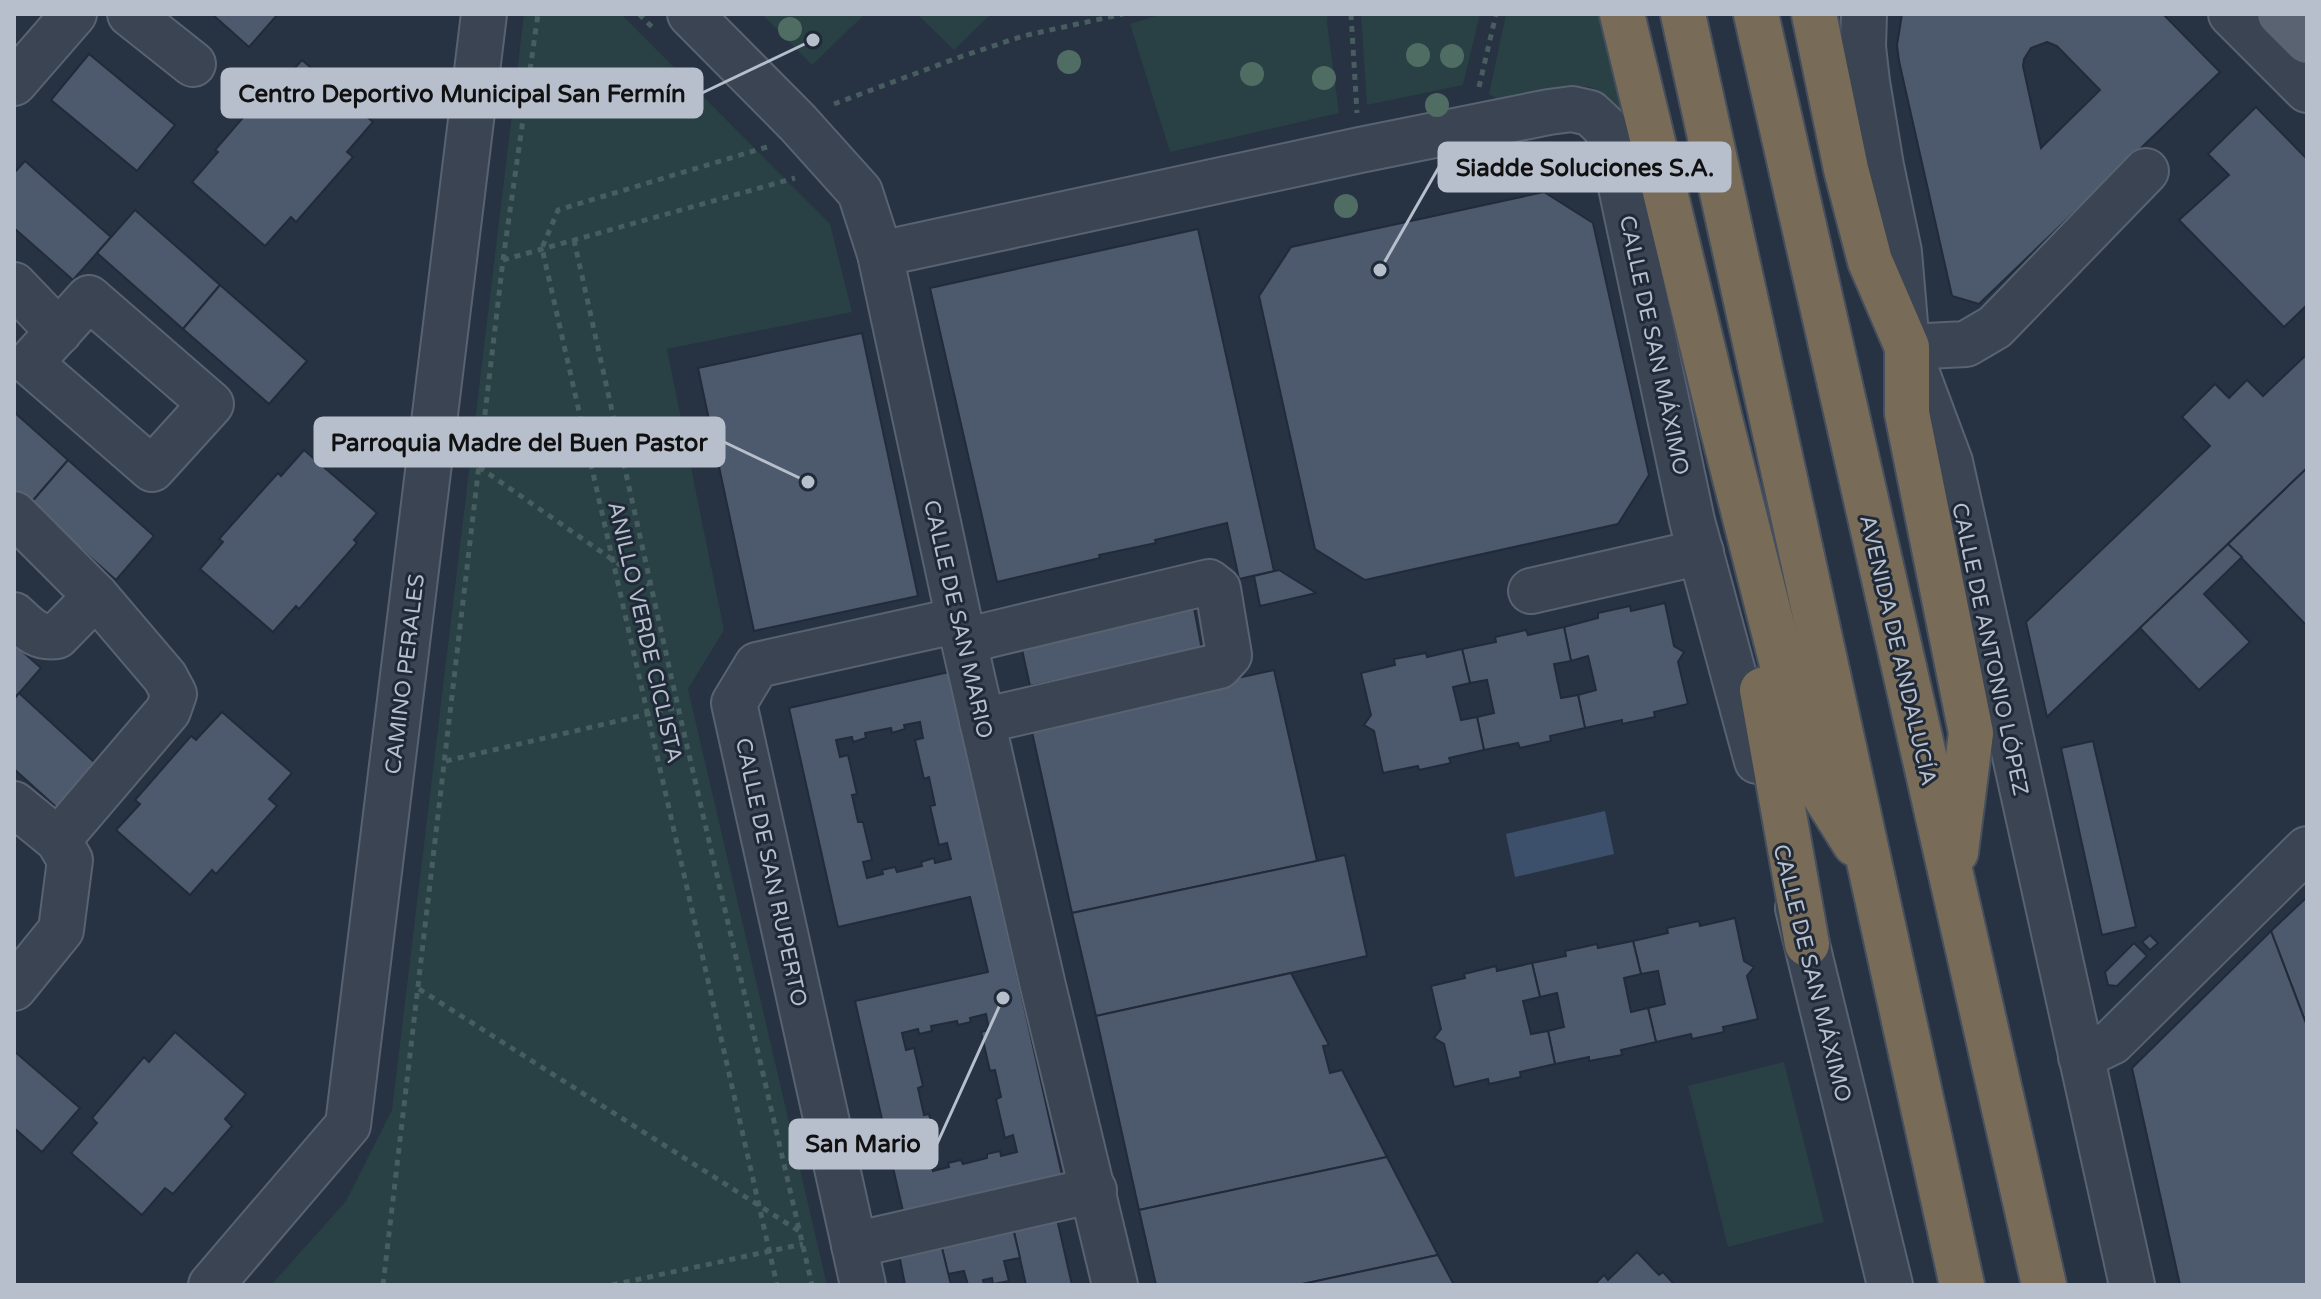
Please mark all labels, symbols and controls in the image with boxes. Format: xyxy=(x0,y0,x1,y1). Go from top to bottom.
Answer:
callout: Centro Deportivo Municipal San Fermín xyxy=(222,69,702,117)
text: Centro Deportivo Municipal San Fermín xyxy=(238,80,686,109)
callout: Siadde Soluciones S.A. xyxy=(1439,143,1730,191)
text: Siadde Soluciones S.A. xyxy=(1456,154,1714,183)
street label: CALLE DE SAN MÁXIMO xyxy=(1614,213,1695,477)
callout: Parroquia Madre del Buen Pastor xyxy=(315,418,724,466)
text: Parroquia Madre del Buen Pastor xyxy=(330,429,708,458)
street label: CALLE DE SAN MARIO xyxy=(918,497,998,741)
street label: ANILLO VERDE CICLISTA xyxy=(602,499,688,765)
street label: CALLE DE ANTONIO LÓPEZ xyxy=(1946,500,2035,798)
street label: AVENIDA DE ANDALUCÍA xyxy=(1854,512,1943,788)
street label: CAMINO PERALES xyxy=(380,572,430,776)
street label: CALLE DE SAN RUPERTO xyxy=(730,735,812,1009)
street label: CALLE DE SAN MÁXIMO xyxy=(1767,841,1858,1105)
callout: San Mario xyxy=(790,1120,937,1168)
text: San Mario xyxy=(805,1130,921,1159)

